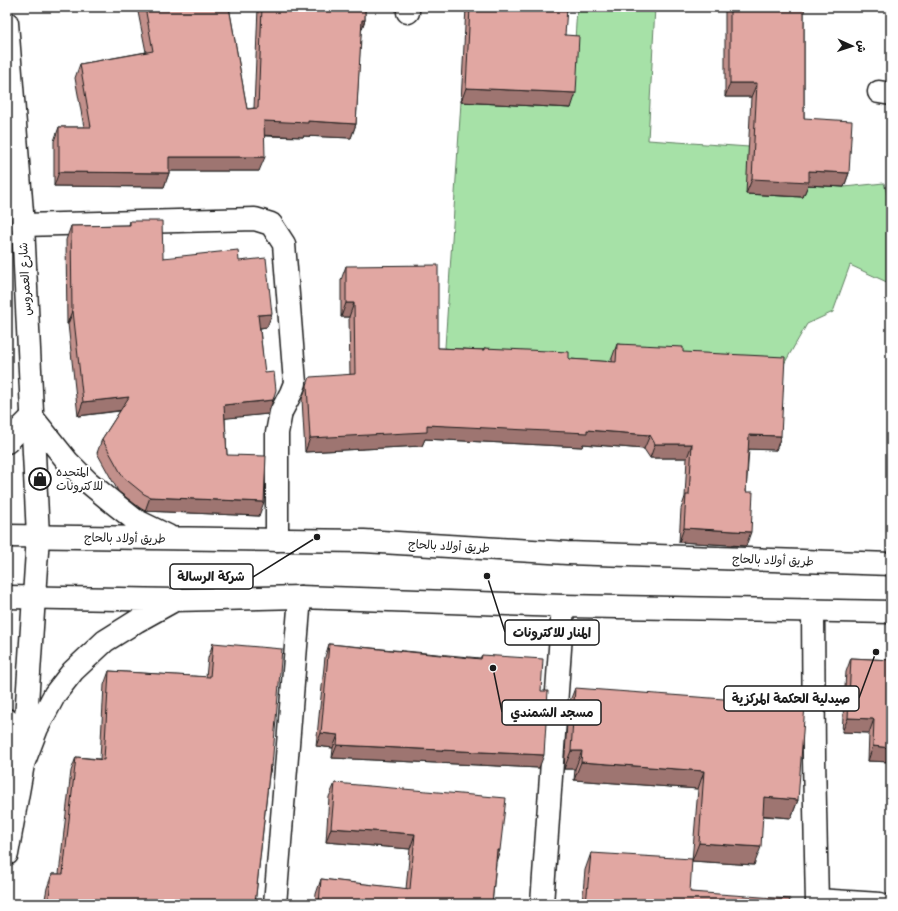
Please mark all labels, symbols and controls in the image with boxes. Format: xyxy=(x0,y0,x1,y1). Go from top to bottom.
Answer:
north arrow xyxy=(832,26,872,66)
text: ش xyxy=(852,40,871,53)
street label: شارع العمروس xyxy=(12,242,38,316)
place label: المتحده للاكترونات xyxy=(56,461,103,497)
shop icon: المتحده للاكترونات xyxy=(27,466,53,492)
street label: طريق أولاد بالحاج xyxy=(84,526,166,550)
street label: طريق أولاد بالحاج xyxy=(408,533,490,559)
street label: طريق أولاد بالحاج xyxy=(732,548,814,572)
callout: شركة الرسالة xyxy=(170,564,253,589)
text: شركة الرسالة xyxy=(177,565,245,588)
callout: المنار للاكترونات xyxy=(505,620,599,645)
text: المنار للاكترونات xyxy=(513,621,591,644)
callout: صيدلية الحكمة المركزية xyxy=(724,686,859,711)
text: صيدلية الحكمة المركزية xyxy=(732,687,850,710)
callout: مسجد الشمندي xyxy=(502,700,601,725)
text: مسجد الشمندي xyxy=(510,701,594,724)

